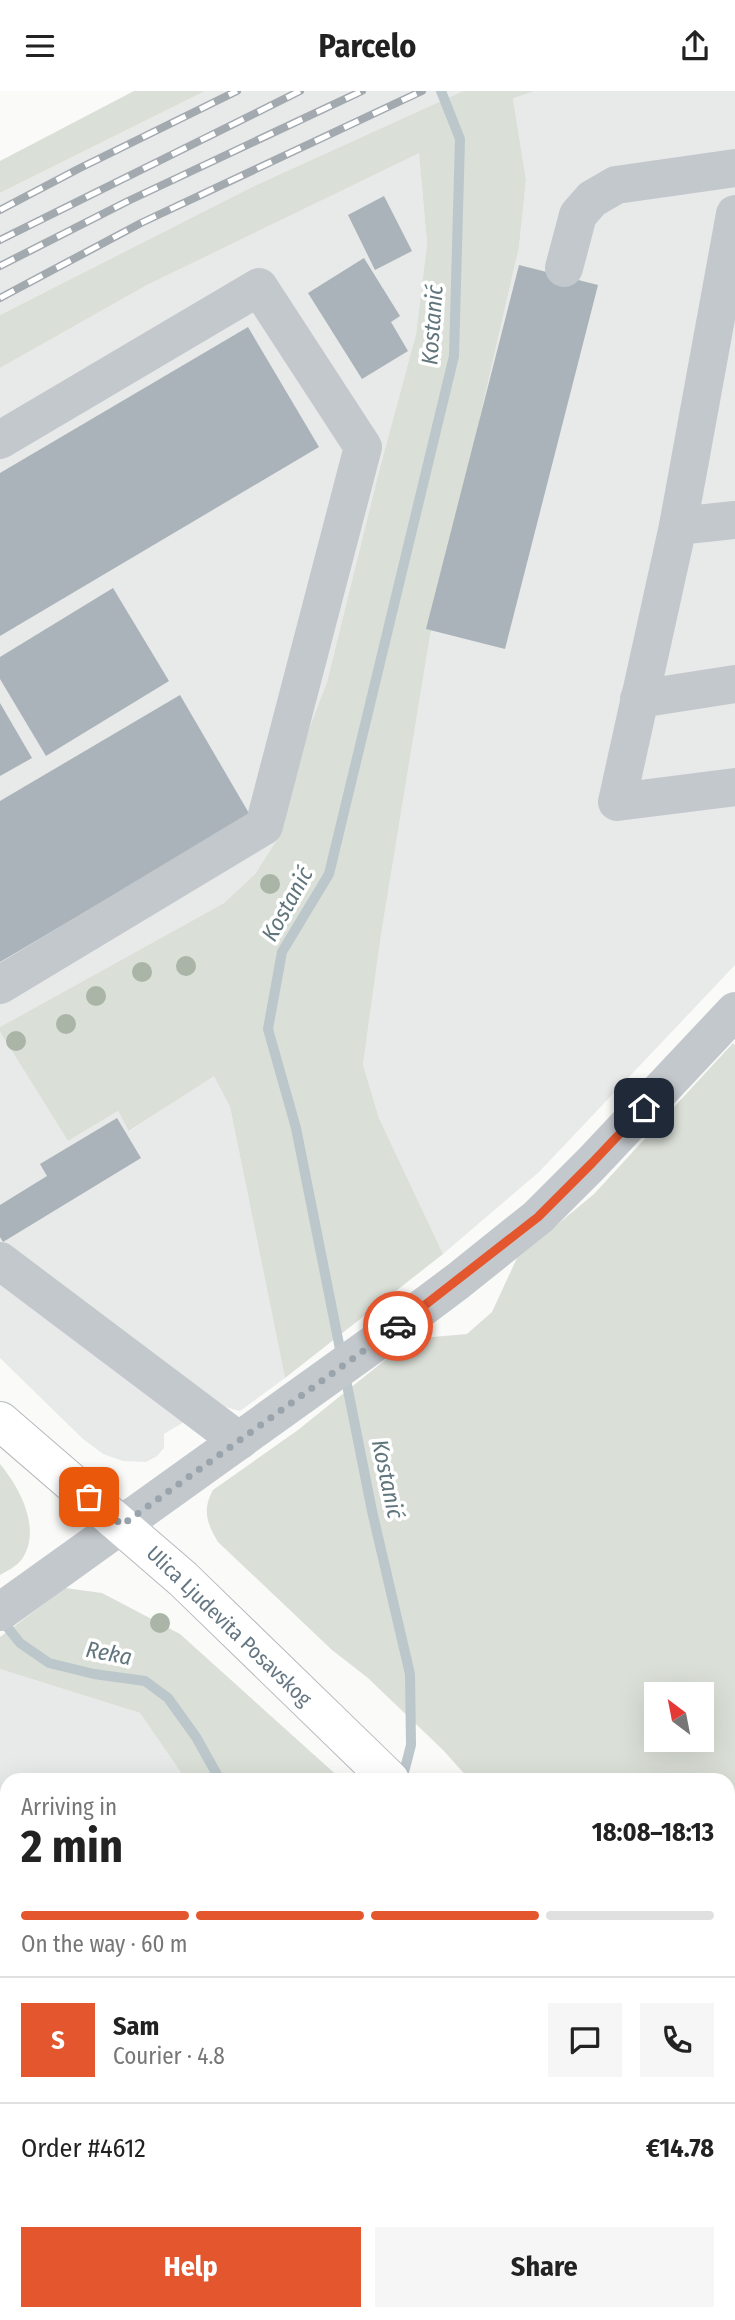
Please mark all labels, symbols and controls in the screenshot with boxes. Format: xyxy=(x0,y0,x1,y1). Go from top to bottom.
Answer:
icon: menu xyxy=(21,27,59,65)
text: Parcelo xyxy=(319,27,416,65)
icon: share xyxy=(676,27,714,65)
water label: Kostanić xyxy=(415,283,449,366)
water label: Kostanić xyxy=(255,861,319,946)
pin xyxy=(614,1078,674,1138)
icon: home xyxy=(625,1089,663,1127)
courier xyxy=(363,1291,433,1361)
icon: car xyxy=(379,1307,417,1345)
water label: Kostanić xyxy=(366,1437,410,1522)
pin xyxy=(59,1467,119,1527)
icon: bag xyxy=(70,1478,108,1516)
street label: Ulica Ljudevita Posavskog xyxy=(141,1540,317,1712)
water label: Reka xyxy=(84,1635,134,1671)
north arrow xyxy=(644,1682,714,1752)
map controls xyxy=(644,1682,714,1752)
text: Arriving in xyxy=(21,1793,117,1821)
text: 18:08–18:13 xyxy=(592,1817,714,1848)
text: 2 min xyxy=(21,1819,123,1874)
text: On the way · 60 m xyxy=(21,1930,188,1958)
button: chat xyxy=(548,2003,622,2077)
button: phone xyxy=(640,2003,714,2077)
text: Sam xyxy=(113,2011,159,2042)
text: S xyxy=(51,2025,65,2056)
text: Courier · 4.8 xyxy=(113,2042,225,2070)
text: Order #4612 xyxy=(21,2133,146,2164)
text: €14.78 xyxy=(646,2133,714,2164)
button: Help xyxy=(21,2227,361,2307)
button: Share xyxy=(375,2227,714,2307)

